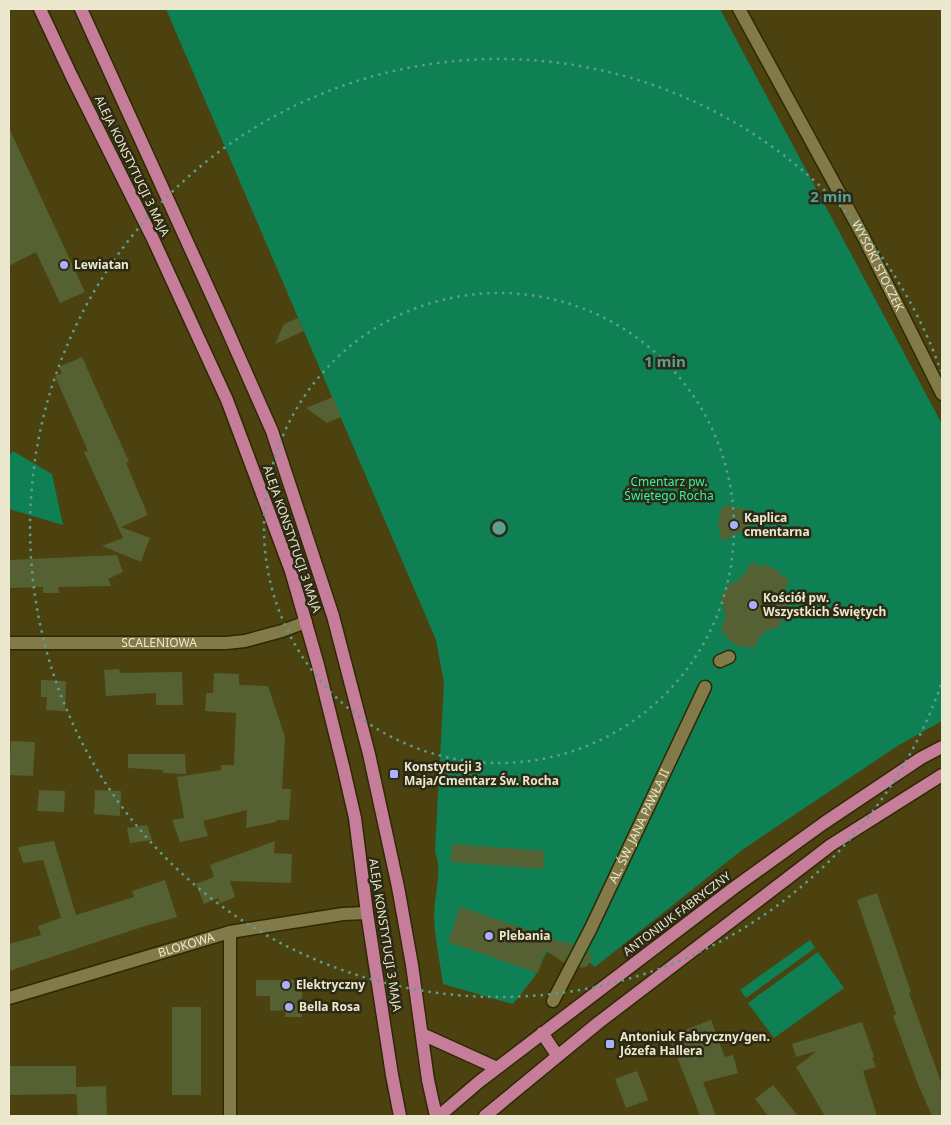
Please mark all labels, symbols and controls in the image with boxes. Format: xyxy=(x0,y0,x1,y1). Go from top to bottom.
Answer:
street label: ALEJA KONSTYTUCJI 3 MAJA xyxy=(91,93,174,239)
text: 2 min xyxy=(810,186,852,206)
street label: WYSOKI STOCZEK xyxy=(848,217,908,314)
place label: Lewiatan xyxy=(74,256,129,273)
marker: Lewiatan xyxy=(58,259,70,271)
text: 1 min xyxy=(644,351,686,371)
street label: ALEJA KONSTYTUCJI 3 MAJA xyxy=(259,463,326,615)
park label: Cmentarz pw. Świętego Rocha xyxy=(624,473,714,504)
place label: Kaplica cmentarna xyxy=(744,509,810,540)
centre of rings xyxy=(490,519,508,537)
marker: Kaplica cmentarna xyxy=(728,519,740,531)
place label: Kościół pw. Wszystkich Świętych xyxy=(763,589,886,620)
marker: Kościół pw. Wszystkich Świętych xyxy=(747,599,759,611)
street label: SCALENIOWA xyxy=(121,634,197,651)
place label: Konstytucji 3 Maja/Cmentarz Św. Rocha xyxy=(404,758,559,789)
street label: AL. ŚW. JANA PAWŁA II xyxy=(604,766,673,886)
marker: Konstytucji 3 Maja/Cmentarz Św. Rocha xyxy=(388,768,400,780)
street label: ALEJA KONSTYTUCJI 3 MAJA xyxy=(365,857,406,1013)
street label: ANTONIUK FABRYCZNY xyxy=(619,867,734,960)
place label: Plebania xyxy=(499,927,551,944)
street label: BLOKOWA xyxy=(156,928,217,961)
marker: Plebania xyxy=(483,930,495,942)
place label: Elektryczny xyxy=(296,976,365,993)
marker: Elektryczny xyxy=(280,979,292,991)
place label: Bella Rosa xyxy=(299,998,360,1015)
marker: Bella Rosa xyxy=(283,1001,295,1013)
place label: Antoniuk Fabryczny/gen. Józefa Hallera xyxy=(619,1028,770,1059)
marker: Antoniuk Fabryczny/gen. Józefa Hallera xyxy=(604,1038,616,1050)

